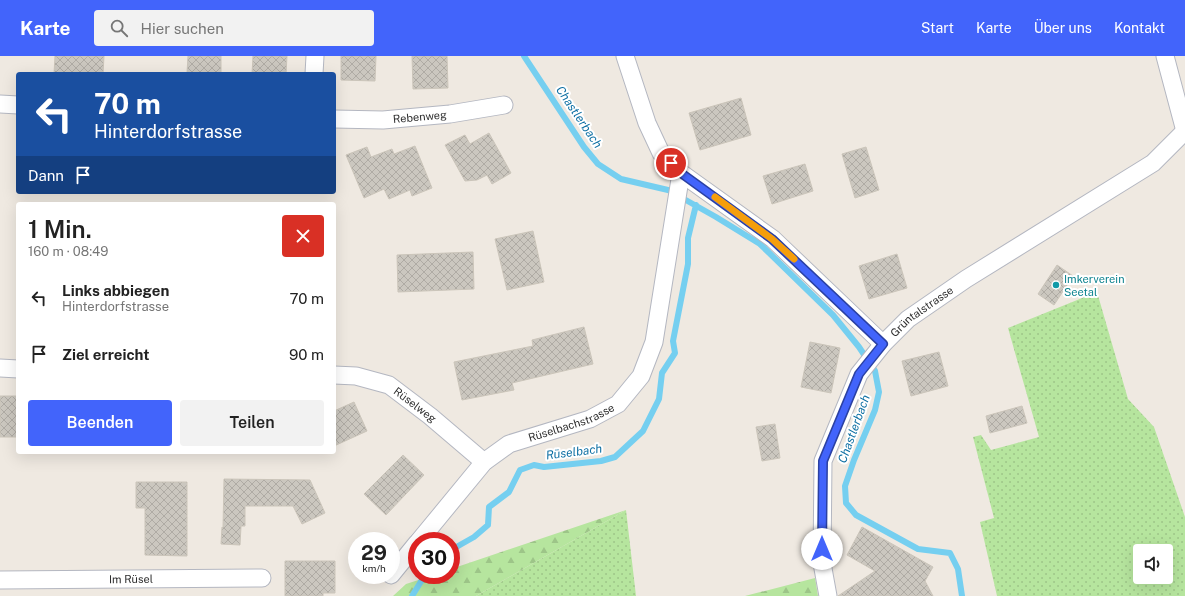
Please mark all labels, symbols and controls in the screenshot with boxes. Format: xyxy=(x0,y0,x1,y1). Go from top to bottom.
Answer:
search box xyxy=(94,10,374,46)
text: Karte xyxy=(20,17,70,39)
icon: search xyxy=(108,17,130,39)
text: Hier suchen xyxy=(140,20,224,37)
text: Start xyxy=(921,20,954,36)
text: Karte xyxy=(976,20,1012,36)
text: Über uns xyxy=(1034,20,1092,36)
text: Kontakt xyxy=(1114,20,1165,36)
water label: Chastlerbach xyxy=(553,83,605,151)
text: 70 m xyxy=(94,87,161,120)
icon: left xyxy=(28,88,80,140)
street label: Rebenweg xyxy=(392,108,447,125)
text: Hinterdorfstrasse xyxy=(94,121,242,142)
pin xyxy=(654,146,688,180)
icon: arrive xyxy=(660,152,682,174)
icon: arrive xyxy=(72,164,94,186)
text: Dann xyxy=(28,167,64,184)
text: 1 Min. xyxy=(28,215,92,243)
button: close xyxy=(282,215,324,257)
text: 160 m · 08:49 xyxy=(28,244,108,259)
place label: Imkerverein Seetal xyxy=(1064,273,1124,298)
marker: Imkerverein Seetal xyxy=(1051,280,1061,290)
text: Links abbiegen xyxy=(62,282,169,299)
street label: Grüntalstrasse xyxy=(888,284,955,339)
icon: left xyxy=(28,287,50,309)
text: 70 m xyxy=(289,290,324,307)
text: Hinterdorfstrasse xyxy=(62,299,169,314)
icon: arrive xyxy=(28,343,50,365)
text: Ziel erreicht xyxy=(62,346,149,363)
text: 90 m xyxy=(289,346,324,363)
street label: Rüselweg xyxy=(391,385,439,425)
water label: Chastlerbach xyxy=(835,393,873,465)
button: Beenden xyxy=(28,400,172,446)
button: Teilen xyxy=(180,400,324,446)
street label: Rüselbachstrasse xyxy=(527,401,616,444)
water label: Rüselbach xyxy=(545,442,603,462)
position arrow xyxy=(801,528,843,570)
speed limit sign: 30 xyxy=(408,532,460,584)
text: 29 xyxy=(361,541,387,565)
map controls xyxy=(1133,544,1173,584)
button: sound xyxy=(1133,544,1173,584)
text: km/h xyxy=(362,562,386,574)
street label: Im Rüsel xyxy=(109,573,153,585)

